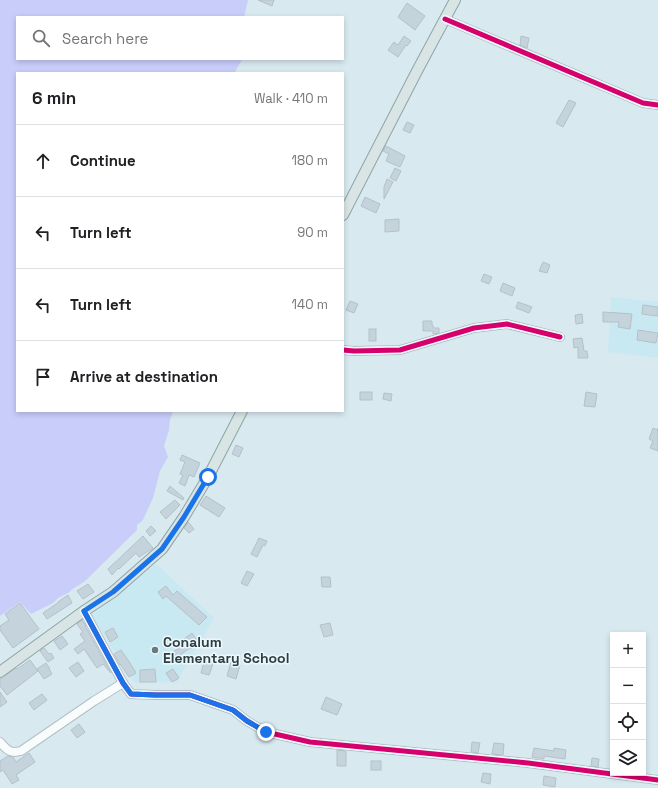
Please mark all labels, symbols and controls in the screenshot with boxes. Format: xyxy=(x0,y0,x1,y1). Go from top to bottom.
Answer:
search box xyxy=(16,16,344,60)
icon: search xyxy=(30,27,52,49)
text: Search here xyxy=(62,29,148,48)
text: 6 min xyxy=(32,87,76,109)
text: Walk · 410 m xyxy=(254,90,328,107)
icon: ahead xyxy=(32,150,54,172)
text: Continue xyxy=(70,151,136,170)
text: 180 m xyxy=(292,152,328,169)
icon: left xyxy=(32,222,54,244)
text: Turn left xyxy=(70,223,132,242)
text: 90 m xyxy=(297,224,328,241)
icon: left xyxy=(32,294,54,316)
text: Turn left xyxy=(70,295,132,314)
text: 140 m xyxy=(292,296,328,313)
icon: arrive xyxy=(32,366,54,388)
text: Arrive at destination xyxy=(70,367,218,386)
route start xyxy=(199,468,217,486)
map controls xyxy=(610,632,646,776)
button: + xyxy=(610,632,646,668)
place label: Conalum Elementary School xyxy=(163,633,289,667)
marker: Conalum Elementary School xyxy=(150,645,160,655)
button: − xyxy=(610,668,646,704)
button: locate xyxy=(610,704,646,740)
route end xyxy=(257,723,275,741)
button: layers xyxy=(610,740,646,776)

